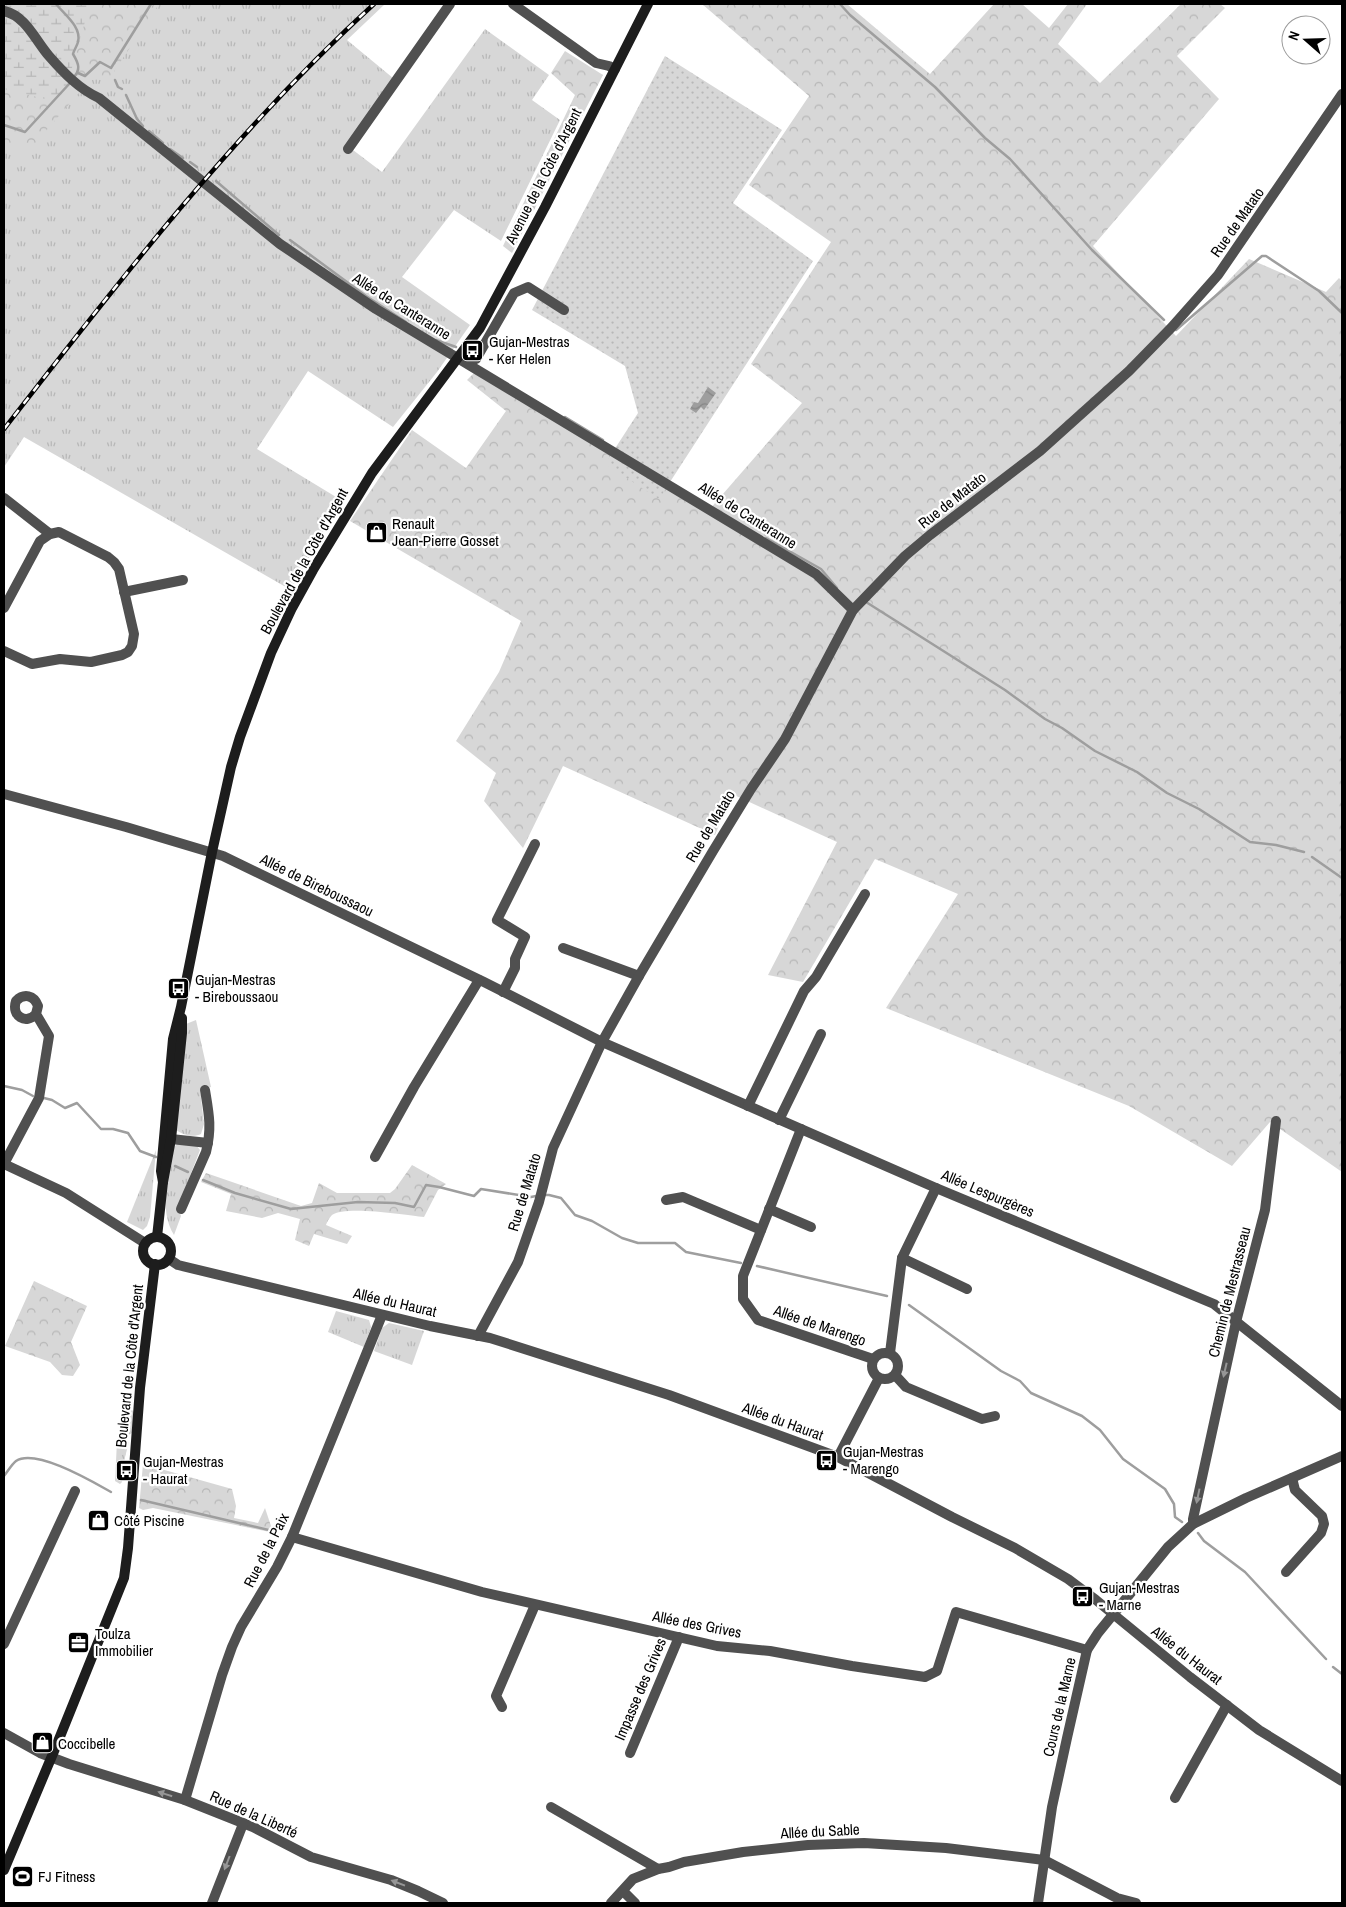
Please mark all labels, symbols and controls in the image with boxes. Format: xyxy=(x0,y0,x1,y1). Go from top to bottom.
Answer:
north arrow xyxy=(1281,15,1331,65)
text: N xyxy=(1284,29,1304,43)
street label: Avenue de la Côte d'Argent xyxy=(499,104,587,248)
street label: Rue de Matato xyxy=(1205,183,1269,261)
street label: Allée de Canteranne xyxy=(348,267,455,345)
place label: Gujan-Mestras - Ker Helen xyxy=(489,331,570,369)
bus stop icon: Gujan-Mestras - Ker Helen xyxy=(461,338,485,362)
street label: Rue de Matato xyxy=(914,467,990,533)
street label: Allée de Canteranne xyxy=(694,476,801,554)
street label: Boulevard de la Côte d'Argent xyxy=(255,484,353,638)
place label: Renault Jean-Pierre Gosset xyxy=(392,513,499,551)
shop icon: Renault Jean-Pierre Gosset xyxy=(364,520,388,544)
street label: Rue de Matato xyxy=(680,786,740,866)
street label: Allée de Bireboussaou xyxy=(256,848,377,922)
place label: Gujan-Mestras - Bireboussaou xyxy=(195,969,278,1007)
bus stop icon: Gujan-Mestras - Bireboussaou xyxy=(167,976,191,1000)
street label: Rue de Matato xyxy=(502,1150,546,1234)
street label: Allée Lespurgères xyxy=(937,1164,1038,1222)
street label: Chemin de Mestrasseau xyxy=(1203,1224,1255,1360)
street label: Allée du Haurat xyxy=(350,1282,439,1322)
street label: Boulevard de la Côte d'Argent xyxy=(110,1283,148,1449)
street label: Allée de Marengo xyxy=(770,1299,869,1351)
one-way arrow xyxy=(1221,1362,1229,1377)
street label: Allée du Haurat xyxy=(739,1396,827,1446)
place label: Gujan-Mestras - Marengo xyxy=(843,1441,924,1479)
bus stop icon: Gujan-Mestras - Marengo xyxy=(815,1448,839,1472)
place label: Gujan-Mestras - Haurat xyxy=(143,1451,224,1489)
bus stop icon: Gujan-Mestras - Haurat xyxy=(115,1458,139,1482)
one-way arrow xyxy=(1193,1488,1201,1504)
shop icon: Côté Piscine xyxy=(86,1508,110,1532)
street label: Rue de la Paix xyxy=(238,1509,294,1591)
place label: Côté Piscine xyxy=(114,1510,185,1531)
place label: Gujan-Mestras - Marne xyxy=(1099,1577,1180,1615)
bus stop icon: Gujan-Mestras - Marne xyxy=(1071,1584,1095,1608)
street label: Allée des Grives xyxy=(650,1605,743,1643)
street label: Allée du Haurat xyxy=(1146,1620,1227,1690)
place label: Toulza Immobilier xyxy=(95,1623,153,1661)
office icon: Toulza Immobilier xyxy=(67,1630,91,1654)
street label: Impasse des Grives xyxy=(609,1635,671,1743)
street label: Cours de la Marne xyxy=(1037,1655,1081,1759)
shop icon: Coccibelle xyxy=(30,1731,54,1755)
place label: Coccibelle xyxy=(58,1733,116,1754)
street label: Rue de la Liberté xyxy=(207,1785,302,1843)
one-way arrow xyxy=(158,1790,173,1798)
street label: Allée du Sable xyxy=(779,1818,860,1844)
one-way arrow xyxy=(223,1856,231,1871)
sports icon: FJ Fitness xyxy=(10,1864,34,1888)
place label: FJ Fitness xyxy=(38,1866,95,1887)
one-way arrow xyxy=(390,1879,405,1887)

